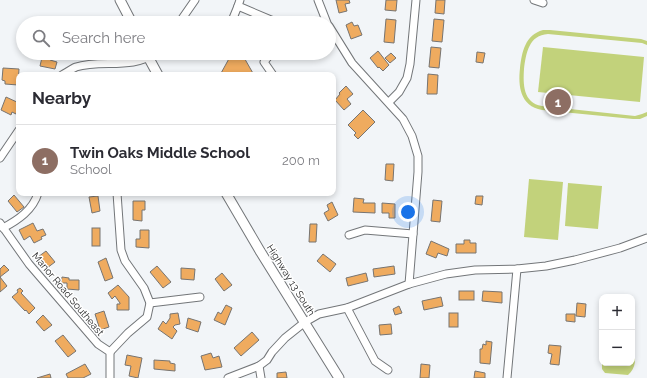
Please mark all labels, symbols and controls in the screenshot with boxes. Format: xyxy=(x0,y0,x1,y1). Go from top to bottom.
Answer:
search box xyxy=(16,16,336,60)
icon: search xyxy=(30,27,52,49)
text: Search here xyxy=(62,29,145,47)
pin: 1 xyxy=(545,87,571,117)
text: Nearby xyxy=(32,88,91,108)
text: Twin Oaks Middle School xyxy=(70,144,250,162)
text: 1 xyxy=(42,153,48,168)
text: 200 m xyxy=(282,153,320,168)
text: School xyxy=(70,162,112,177)
your location xyxy=(398,202,418,222)
street label: Highway 13 South xyxy=(265,242,317,318)
street label: Manor Road Southeast xyxy=(30,250,106,338)
map controls xyxy=(599,294,635,366)
button: + xyxy=(599,294,635,330)
button: − xyxy=(599,330,635,366)

